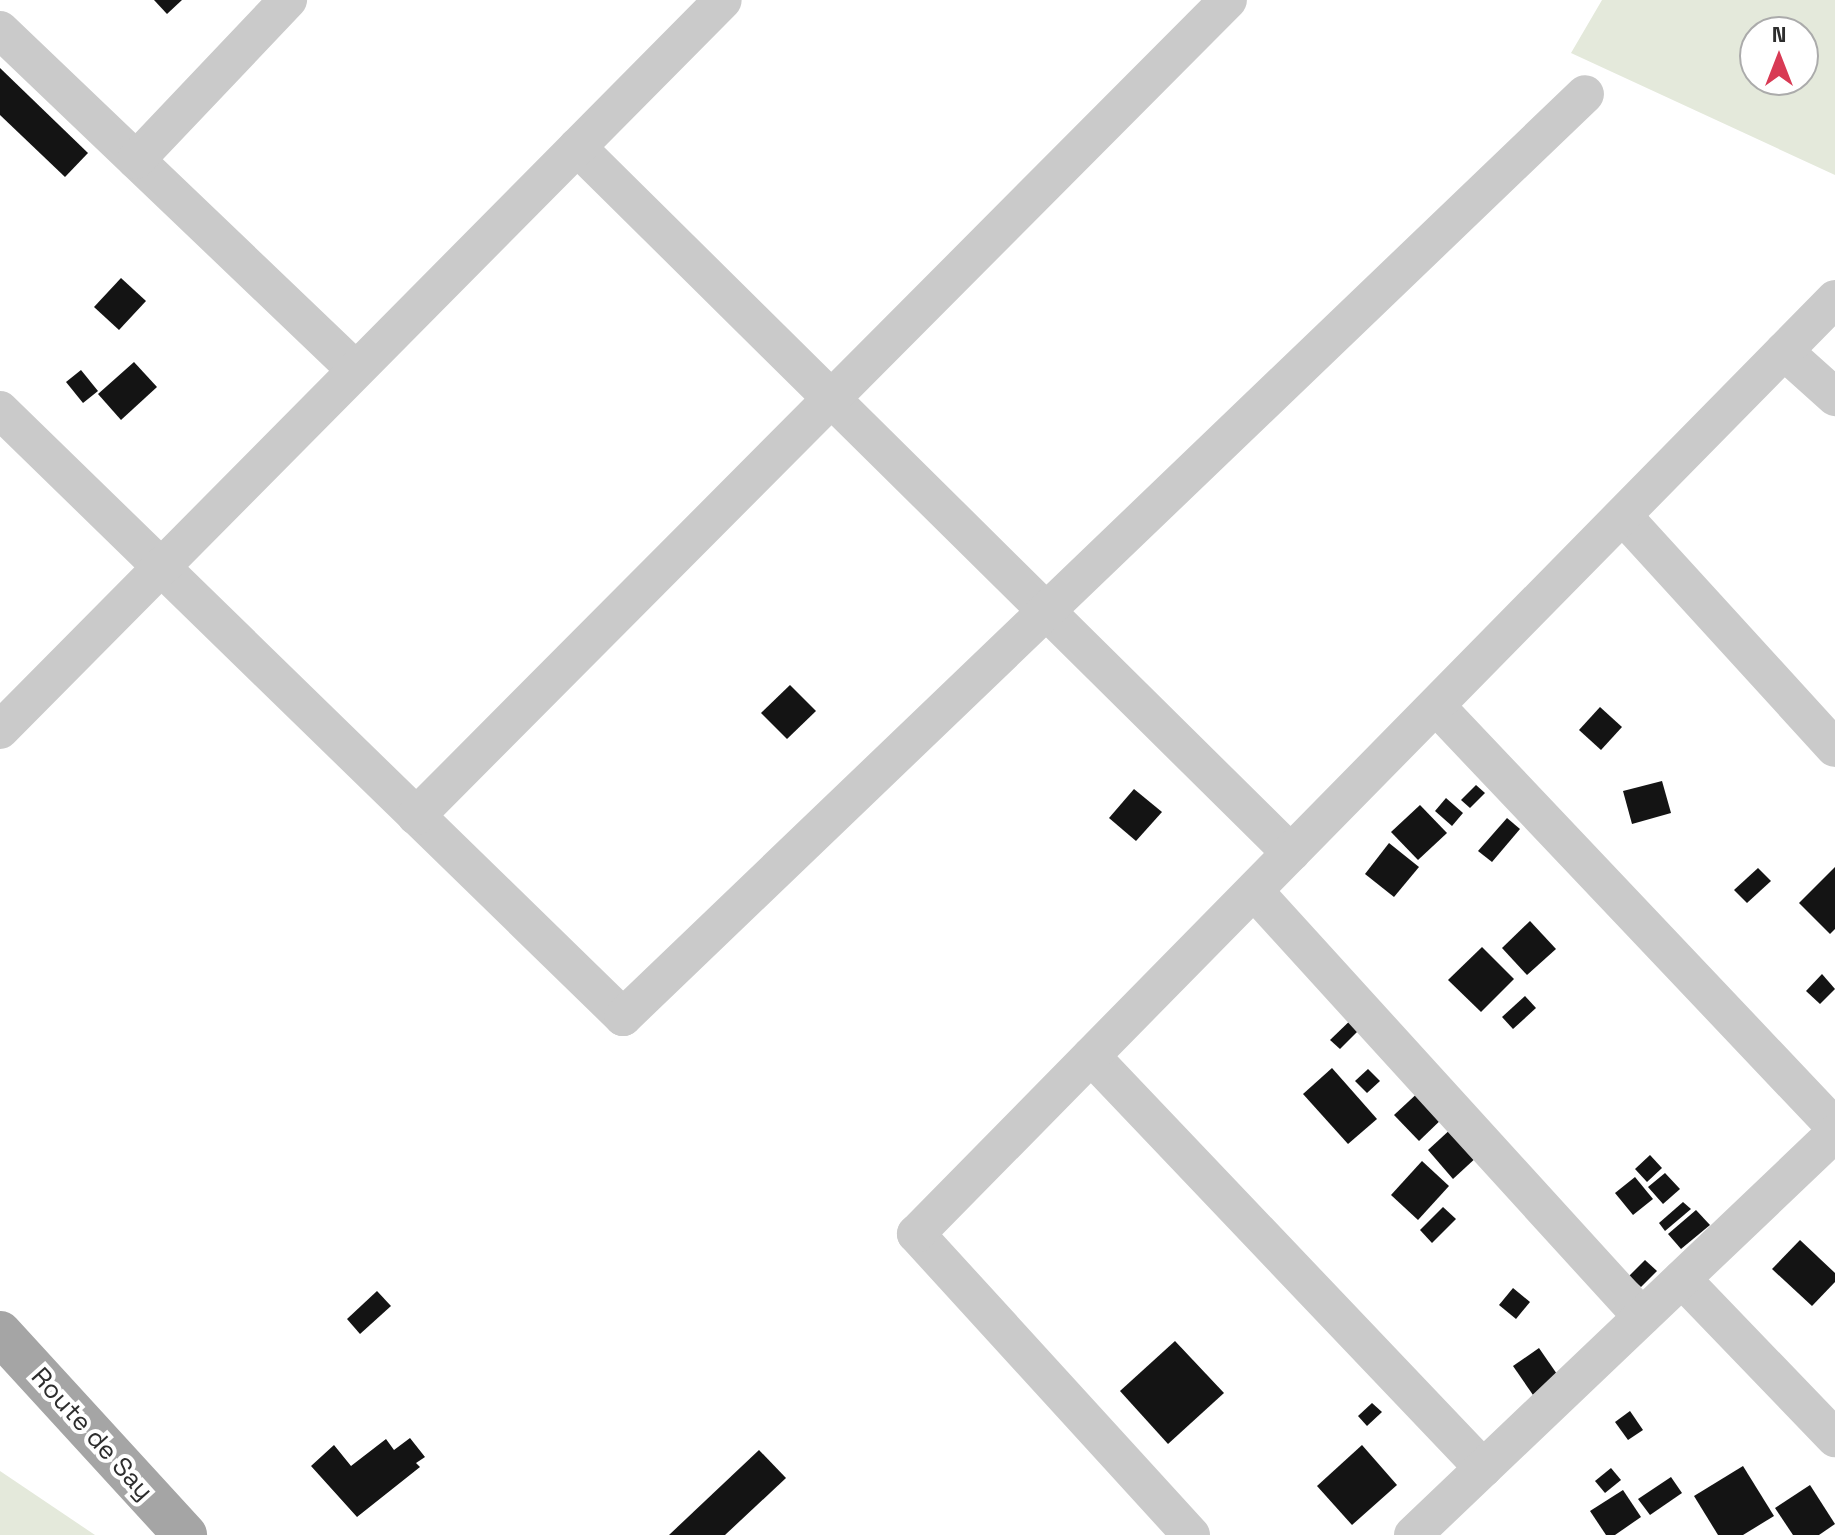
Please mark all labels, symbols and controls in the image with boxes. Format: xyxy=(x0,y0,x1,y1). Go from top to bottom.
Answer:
north arrow xyxy=(1739,16,1819,96)
text: N xyxy=(1772,20,1786,48)
street label: Route de Say xyxy=(24,1361,160,1507)

